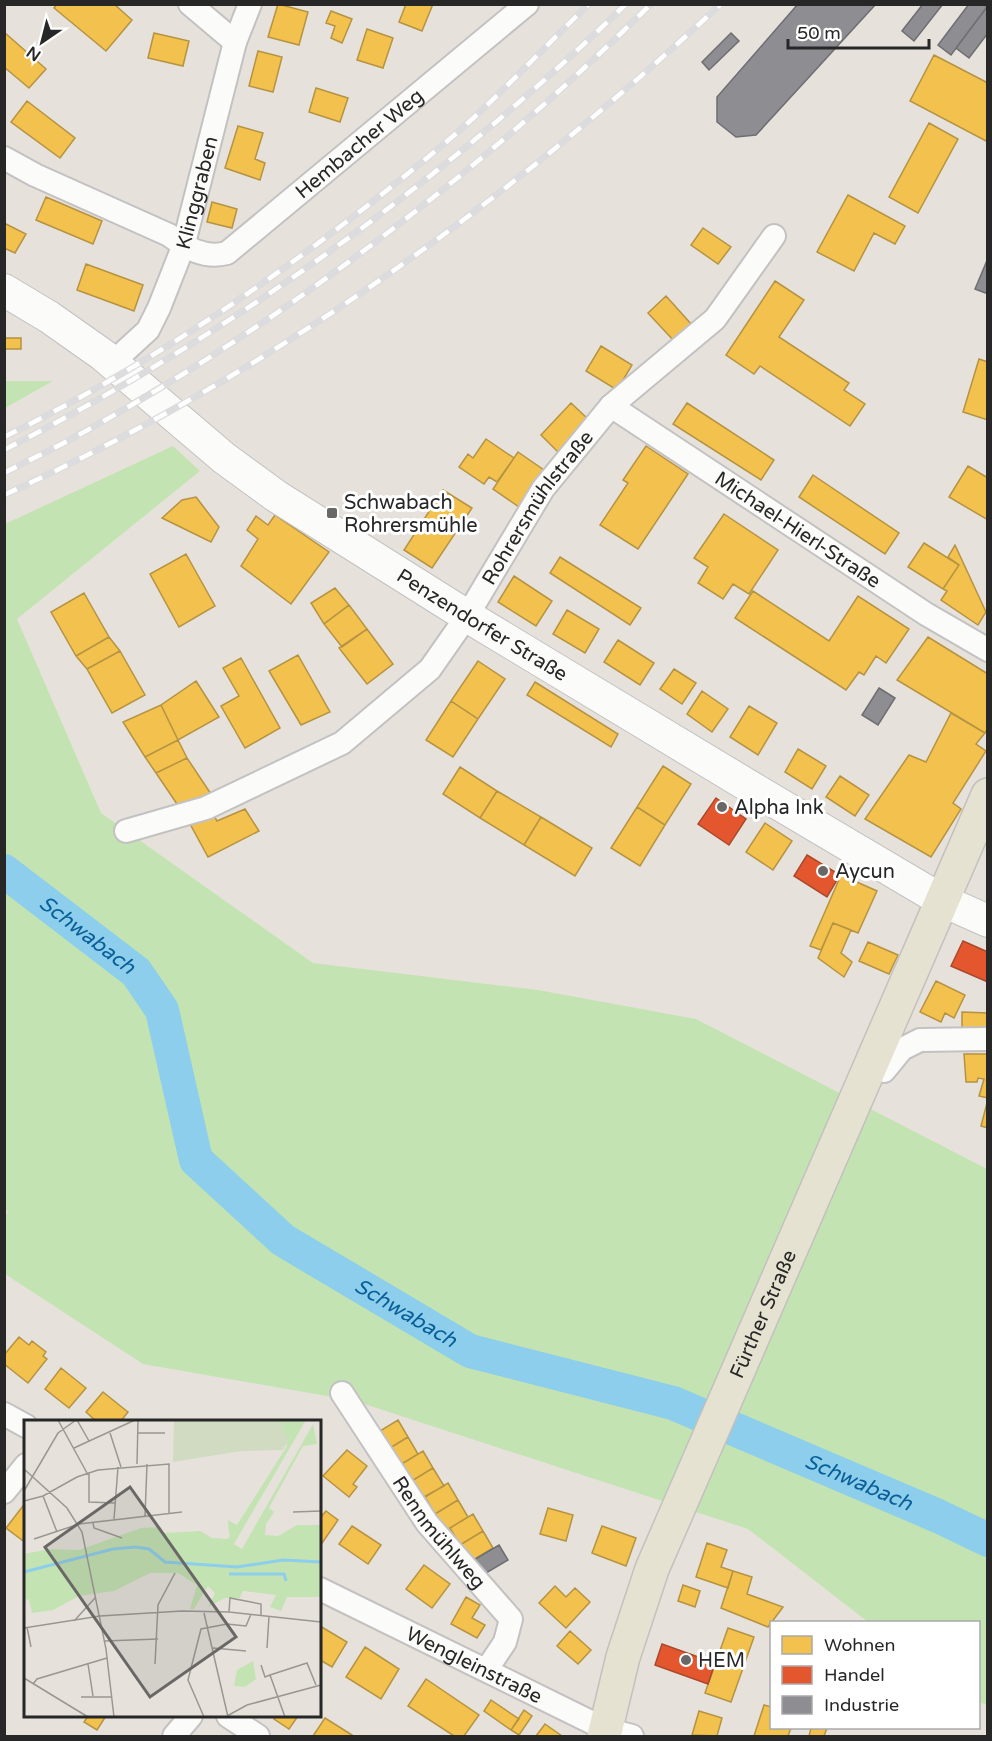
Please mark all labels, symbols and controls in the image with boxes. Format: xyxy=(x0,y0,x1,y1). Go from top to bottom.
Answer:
north arrow xyxy=(12,12,72,72)
scale bar xyxy=(788,12,929,50)
text: 50 m xyxy=(797,22,841,44)
text: N xyxy=(23,42,45,65)
street label: Hembacher Weg xyxy=(291,84,429,204)
street label: Klinggraben xyxy=(172,134,224,252)
street label: Rohrersmühlstraße xyxy=(477,426,599,590)
street label: Michael-Hierl-Straße xyxy=(710,467,885,594)
place label: Schwabach Rohrersmühle xyxy=(344,491,477,538)
marker: Schwabach Rohrersmühle xyxy=(325,506,339,520)
street label: Penzendorfer Straße xyxy=(392,564,572,687)
place label: Alpha Ink xyxy=(734,796,824,820)
marker: Alpha Ink xyxy=(715,800,729,814)
place label: Aycun xyxy=(835,860,895,884)
marker: Aycun xyxy=(816,864,830,878)
water label: Schwabach xyxy=(34,891,141,981)
street label: Fürther Straße xyxy=(725,1247,802,1382)
water label: Schwabach xyxy=(350,1273,462,1354)
inset map xyxy=(24,1420,321,1717)
water label: Schwabach xyxy=(801,1449,917,1517)
street label: Rennmühlweg xyxy=(387,1472,490,1594)
legend xyxy=(770,1621,980,1729)
street label: Wengleinstraße xyxy=(402,1622,546,1709)
text: Wohnen xyxy=(824,1634,895,1656)
place label: HEM xyxy=(698,1649,745,1673)
marker: HEM xyxy=(679,1653,693,1667)
text: Handel xyxy=(824,1664,885,1686)
text: Industrie xyxy=(824,1694,899,1716)

